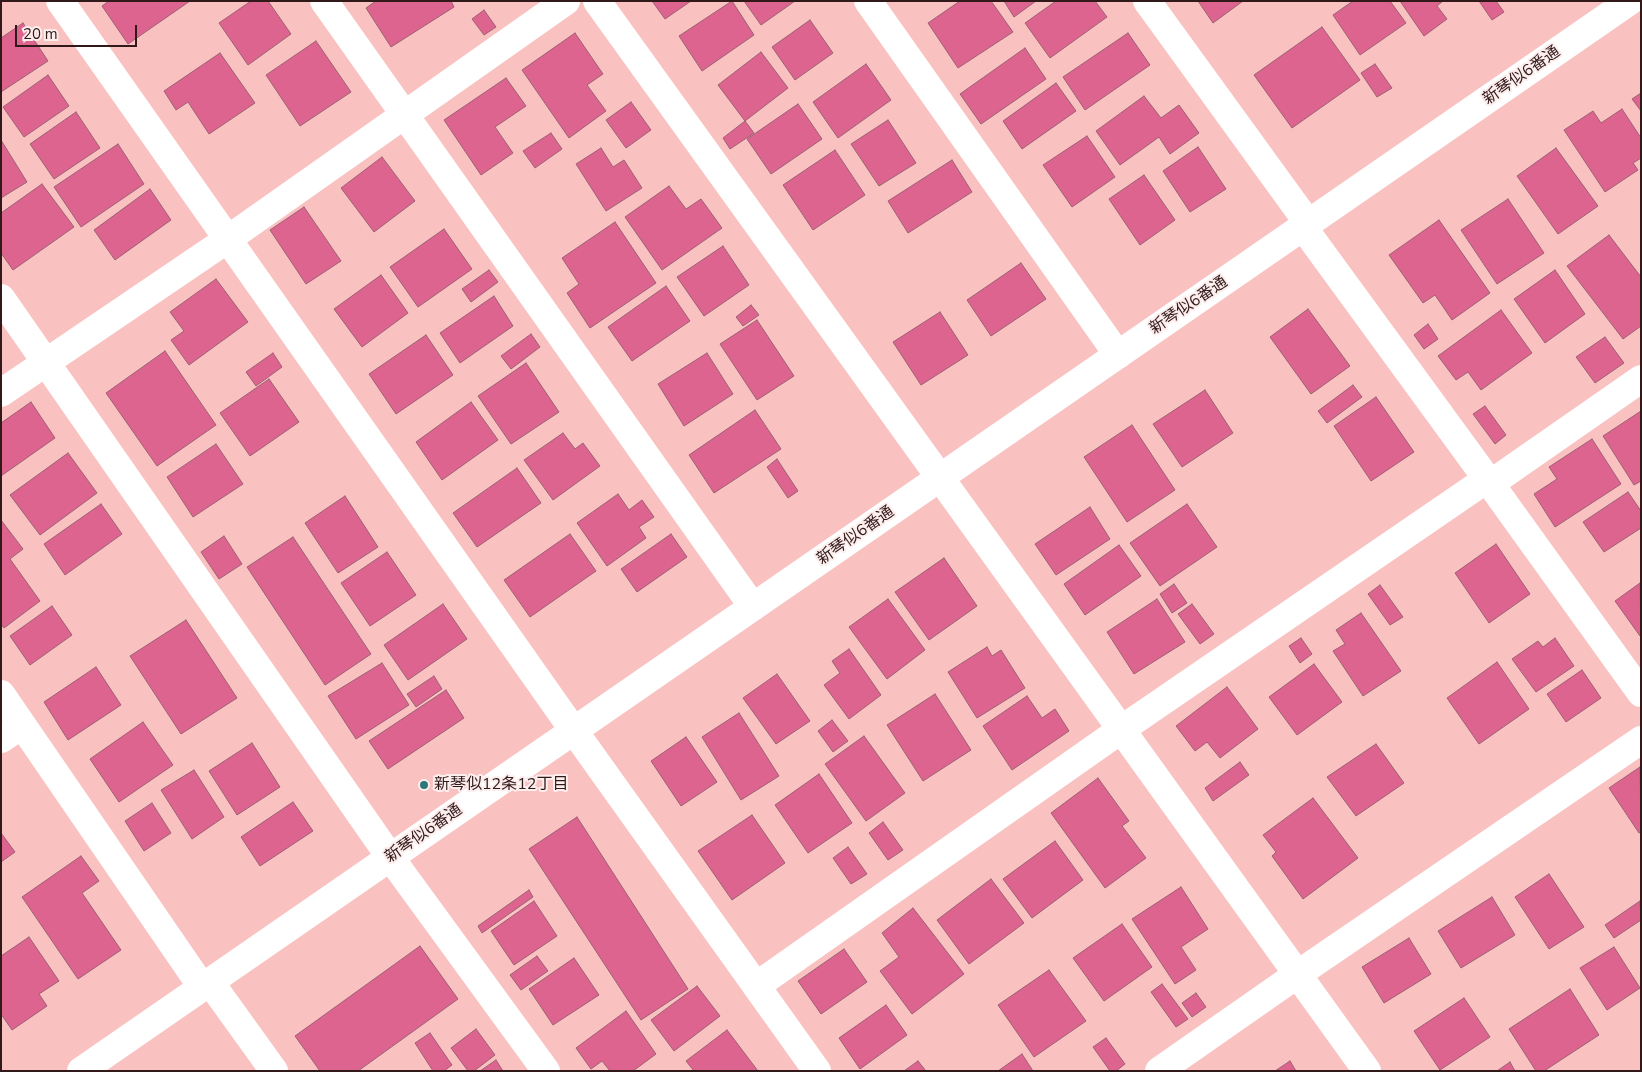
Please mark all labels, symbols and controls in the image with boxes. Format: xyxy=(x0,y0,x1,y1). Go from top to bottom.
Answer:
scale bar xyxy=(18,15,140,47)
text: 20 m xyxy=(23,24,58,44)
street label: 新琴似6番通 xyxy=(1480,42,1564,110)
street label: 新琴似6番通 xyxy=(1146,273,1232,339)
street label: 新琴似6番通 xyxy=(814,502,898,570)
place label: 新琴似12条12丁目 xyxy=(434,775,568,795)
marker: 新琴似12条12丁目 xyxy=(418,779,430,791)
street label: 新琴似6番通 xyxy=(382,800,466,868)

